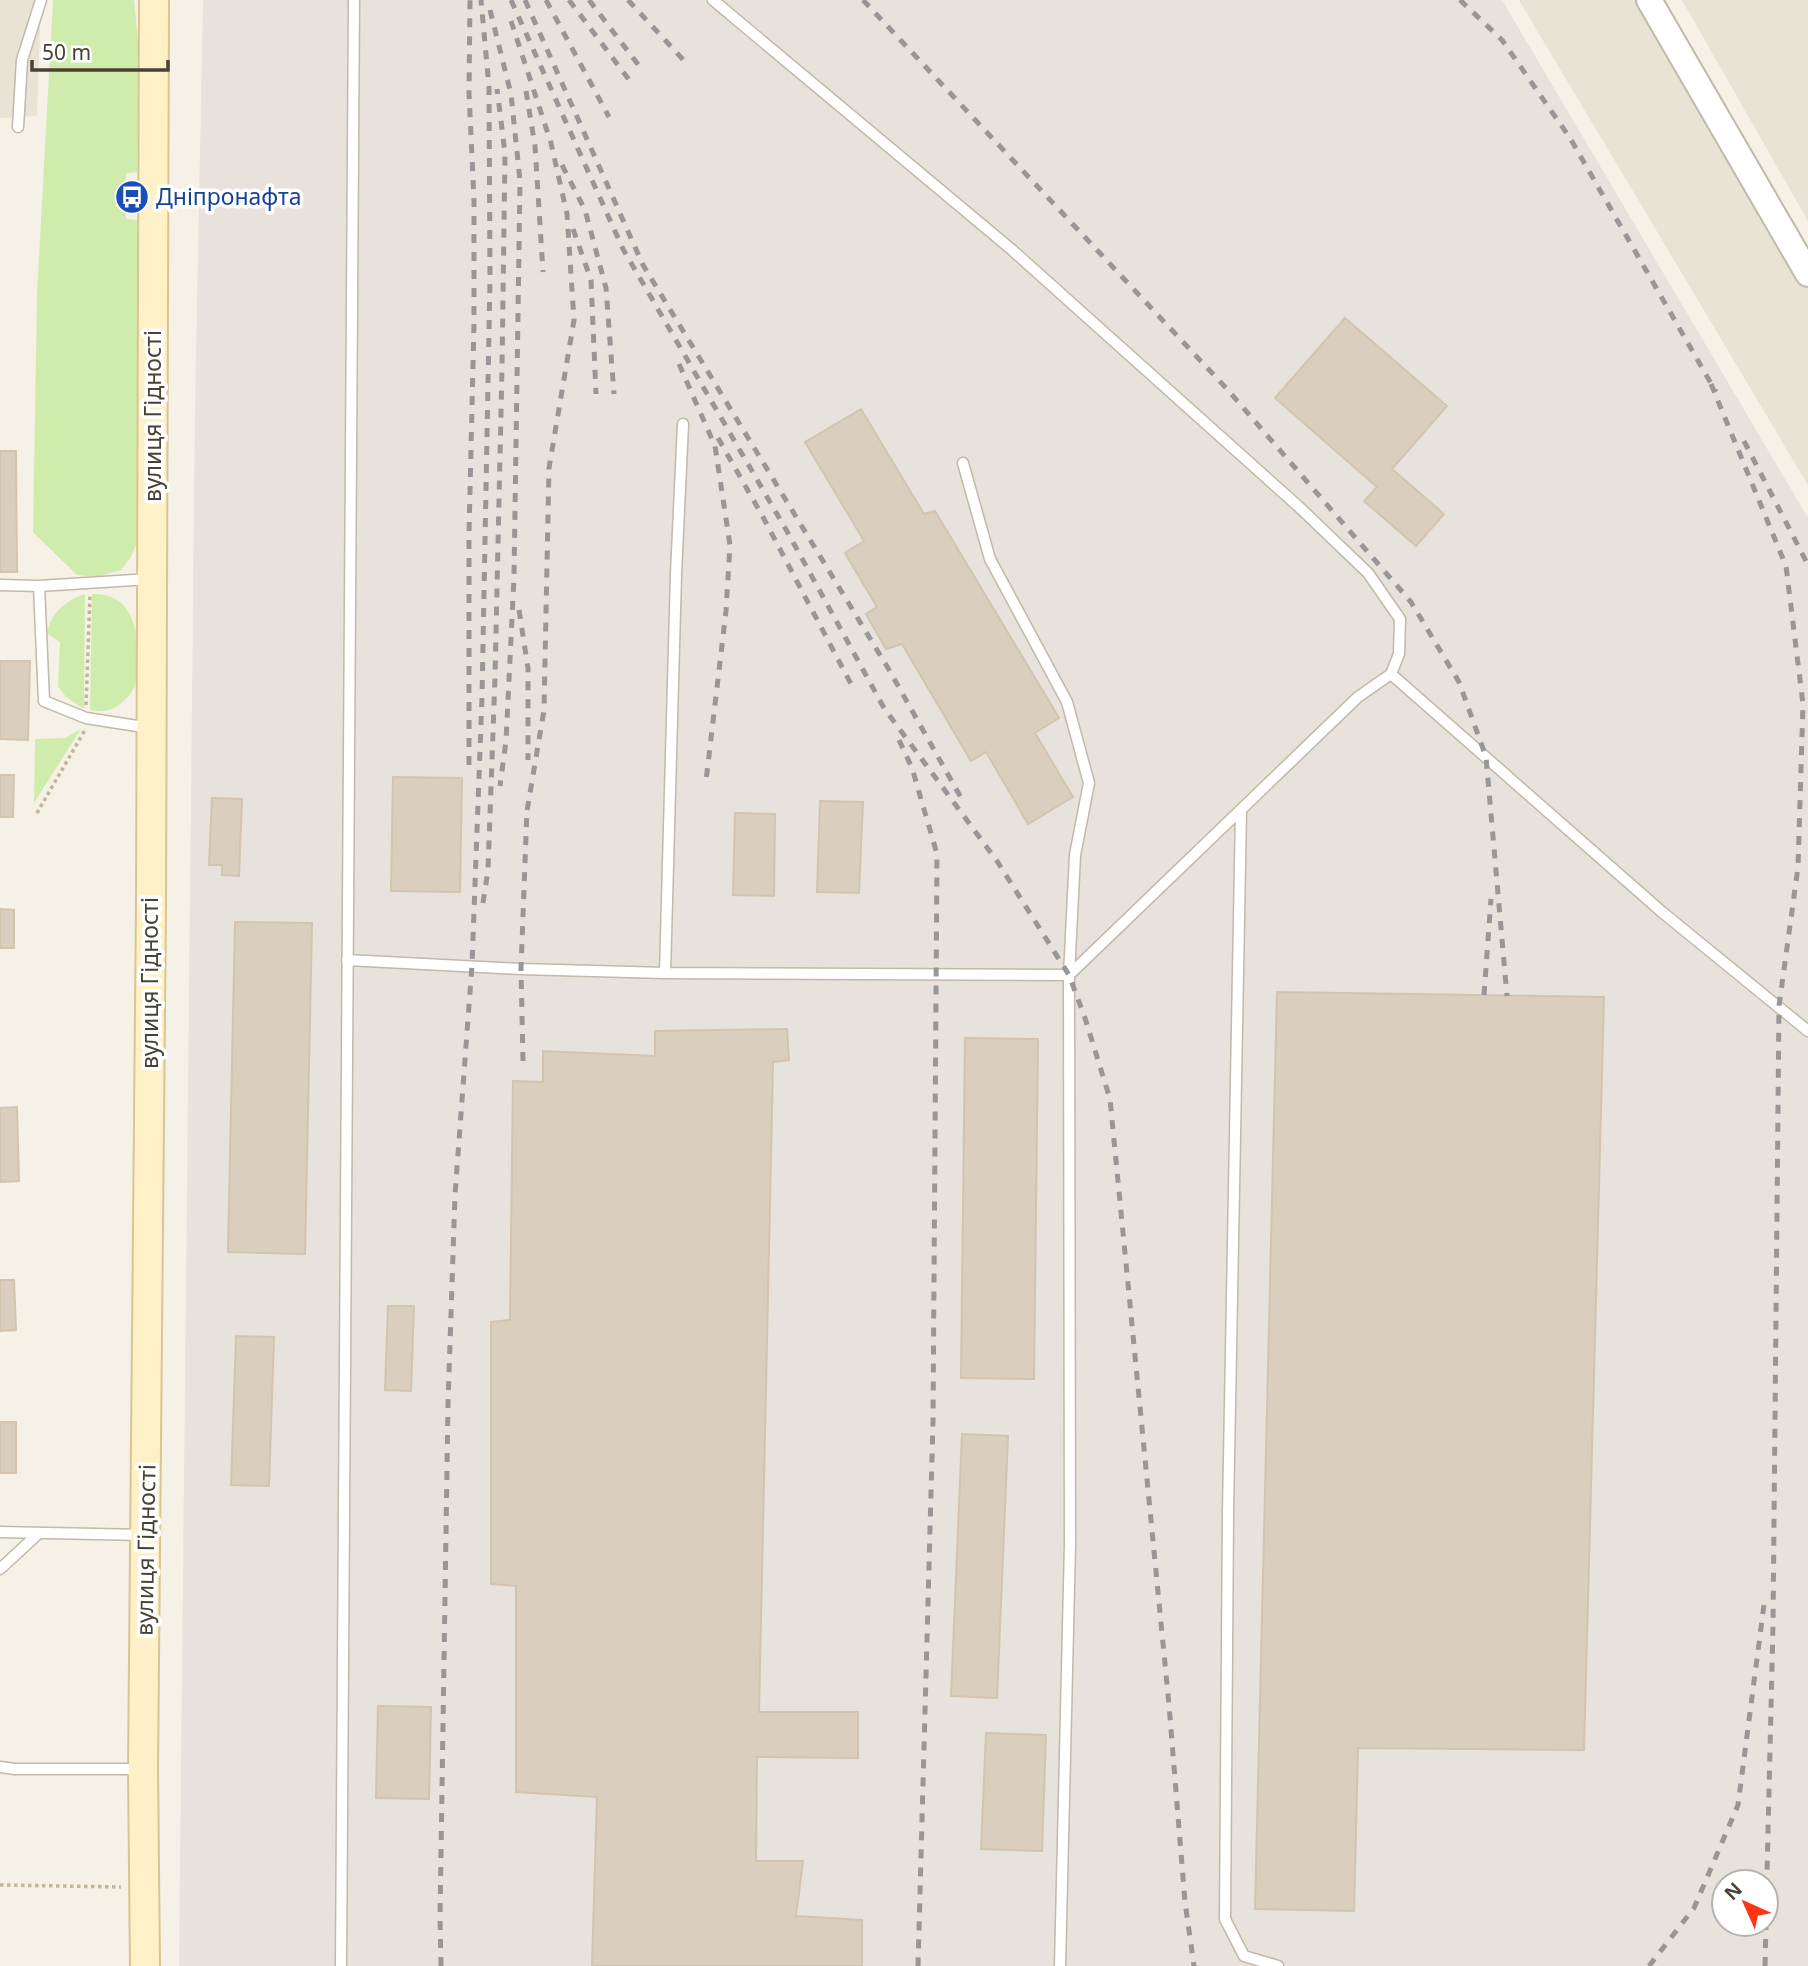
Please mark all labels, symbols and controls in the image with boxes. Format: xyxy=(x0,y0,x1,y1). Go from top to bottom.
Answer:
scale bar xyxy=(32,28,168,72)
text: 50 m xyxy=(42,38,91,66)
bus stop icon: Дніпронафта xyxy=(113,178,151,216)
place label: Дніпронафта xyxy=(156,180,302,212)
street label: вулиця Гідності xyxy=(136,330,168,502)
street label: вулиця Гідності xyxy=(133,897,165,1069)
street label: вулиця Гідності xyxy=(128,1464,162,1636)
north arrow xyxy=(1710,1868,1780,1938)
text: N xyxy=(1718,1876,1748,1906)

